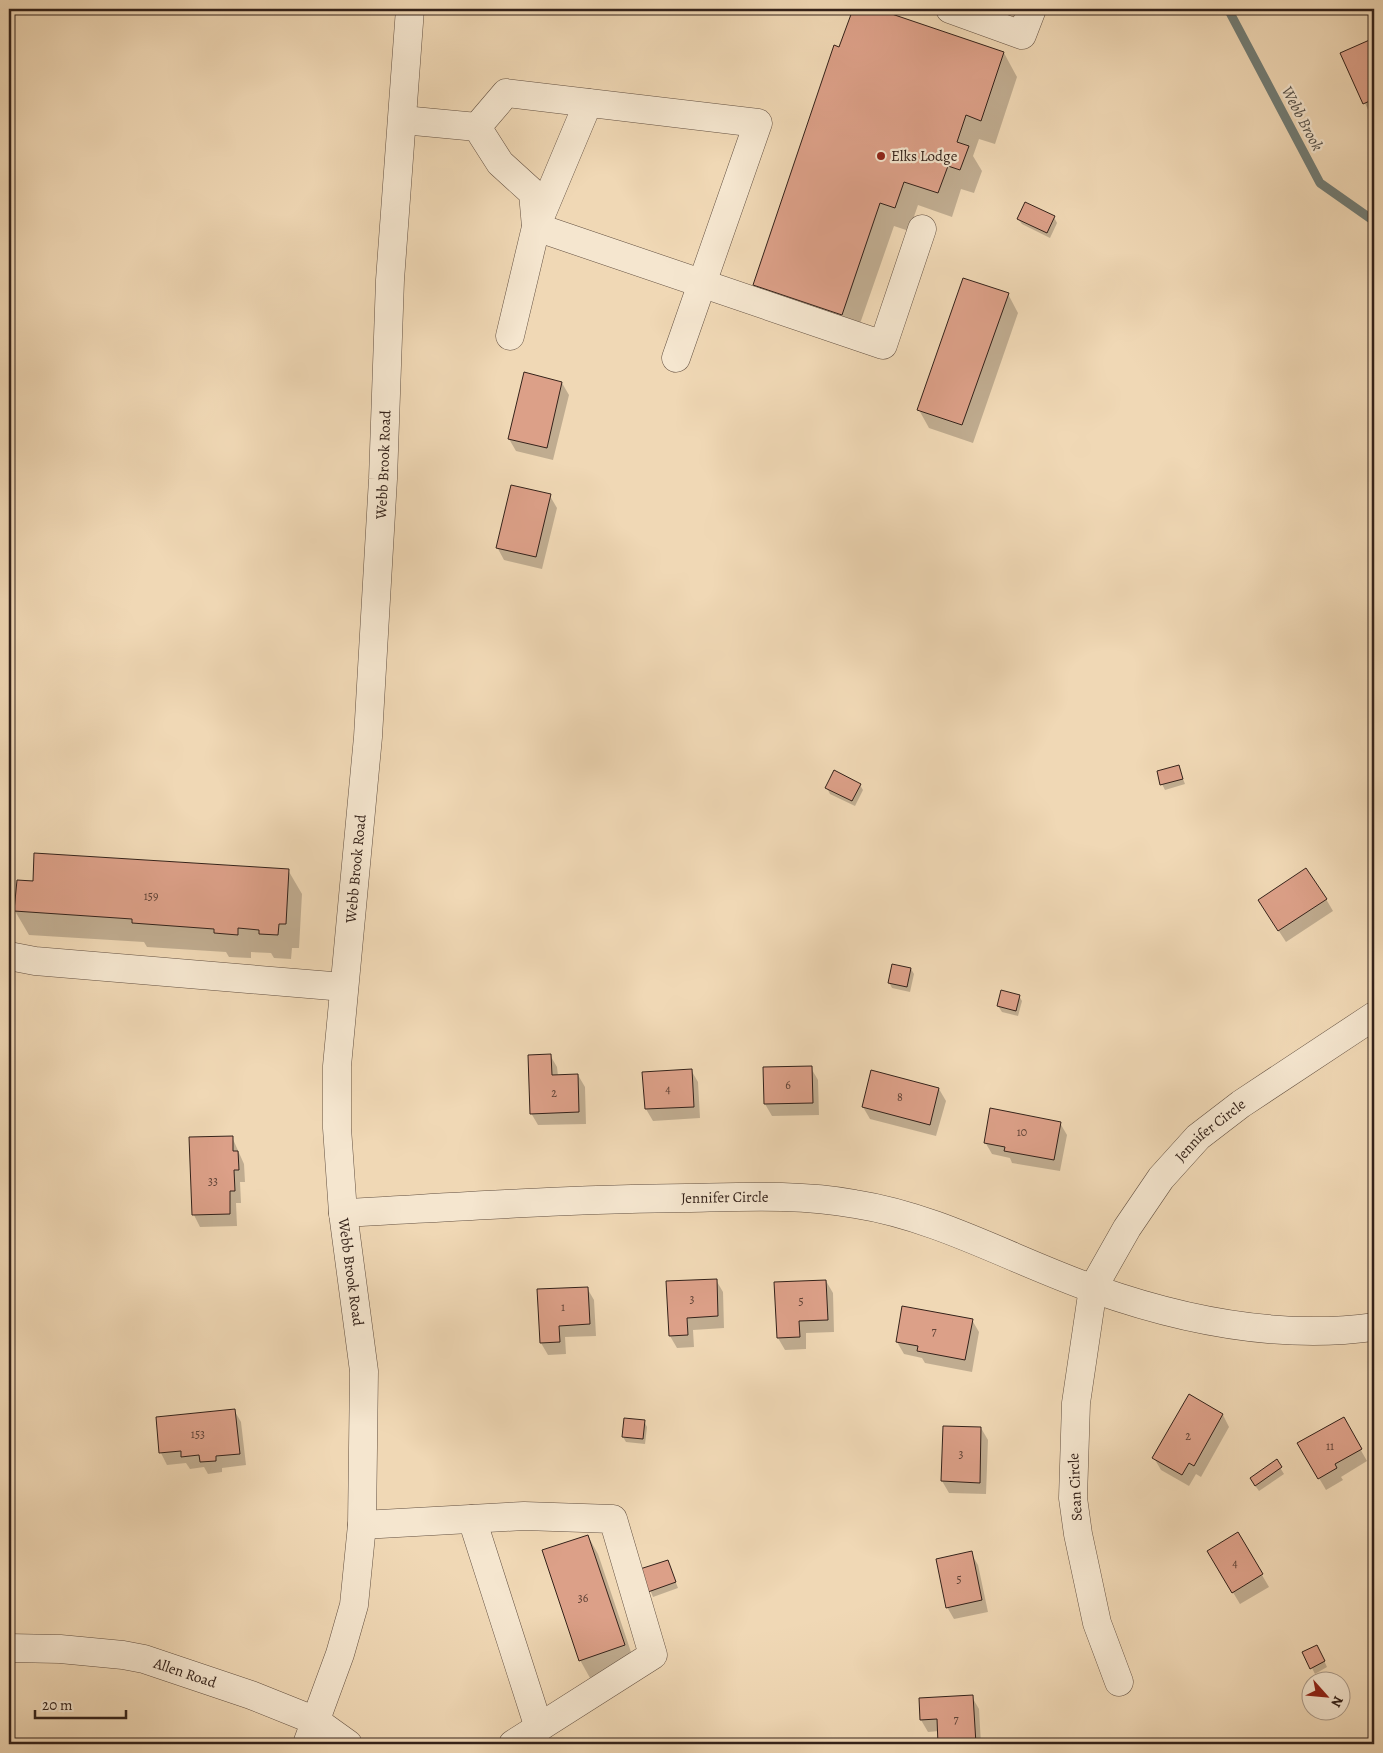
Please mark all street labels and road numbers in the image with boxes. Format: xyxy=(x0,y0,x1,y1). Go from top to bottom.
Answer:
street label: Webb Brook Road xyxy=(371,409,395,521)
street label: Webb Brook Road xyxy=(340,813,371,925)
street label: Jennifer Circle xyxy=(1170,1094,1250,1166)
street label: Jennifer Circle xyxy=(681,1187,769,1208)
street label: Webb Brook Road xyxy=(333,1216,369,1328)
street label: Sean Circle xyxy=(1063,1452,1087,1522)
street label: Allen Road xyxy=(150,1653,220,1693)

